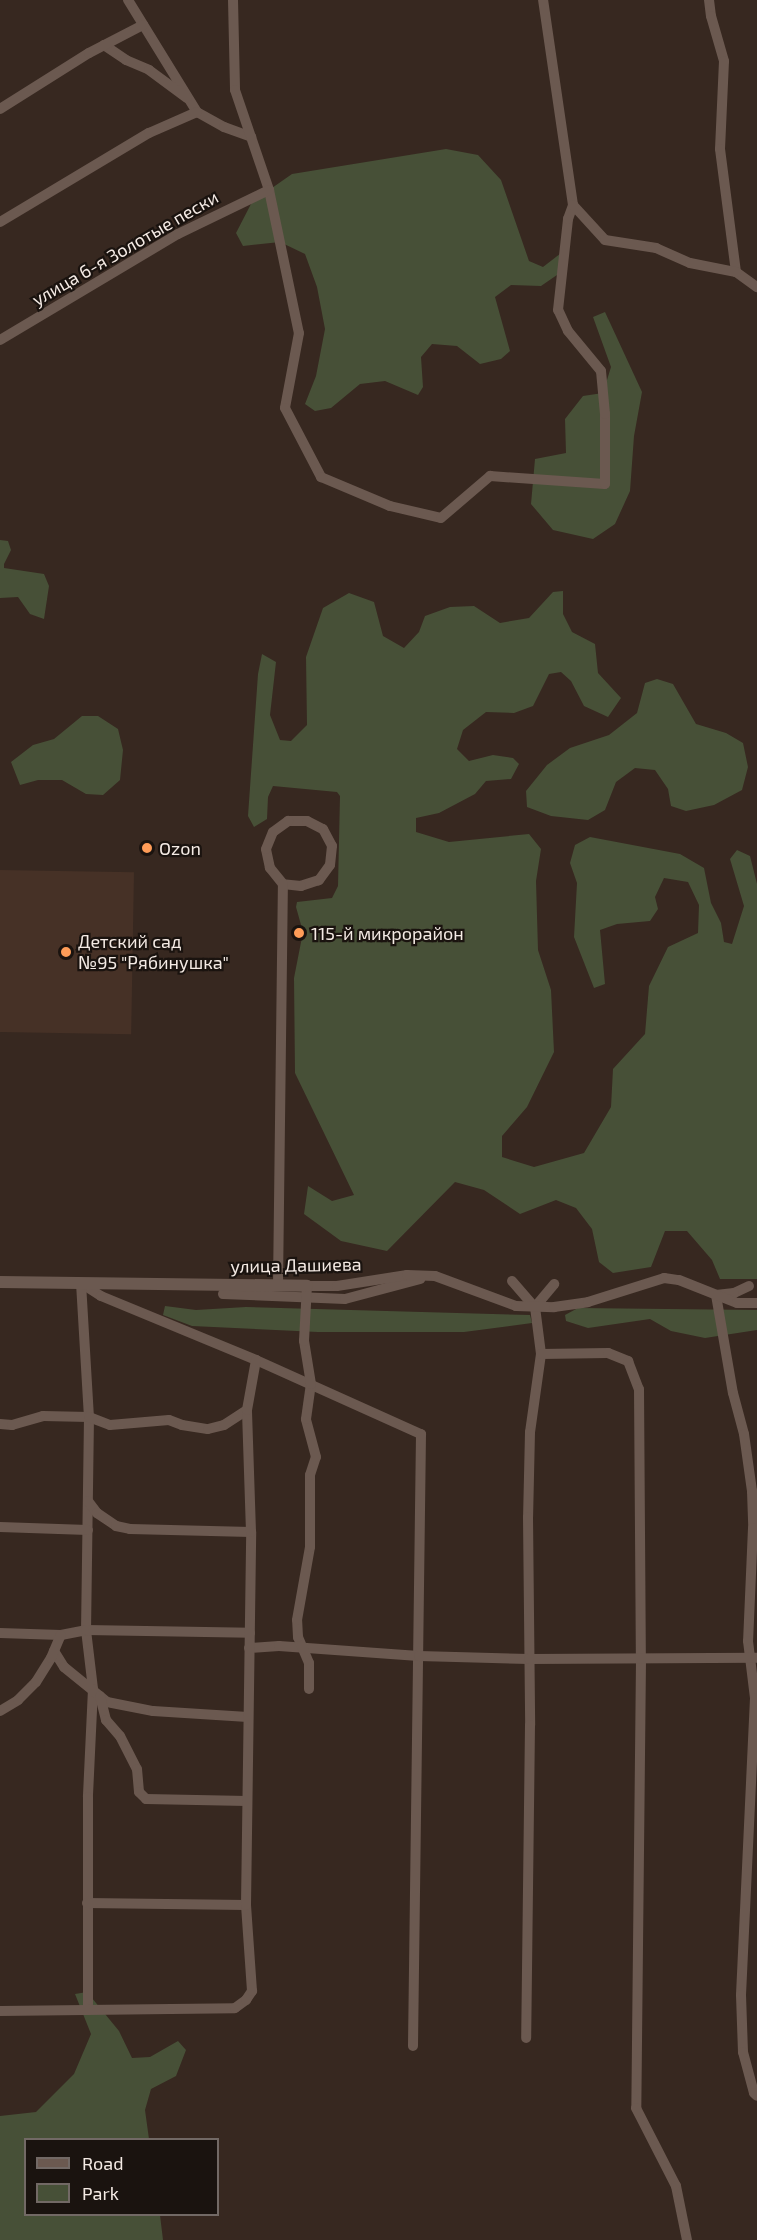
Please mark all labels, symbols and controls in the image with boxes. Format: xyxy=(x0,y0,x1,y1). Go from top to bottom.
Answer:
street label: улица 6-я Золотые пески xyxy=(28,186,222,310)
place label: Ozon xyxy=(159,837,201,859)
marker: Ozon xyxy=(140,841,154,855)
place label: 115-й микрорайон xyxy=(311,922,464,944)
marker: 115-й микрорайон xyxy=(292,926,306,940)
place label: Детский сад №95 "Рябинушка" xyxy=(78,931,229,974)
marker: Детский сад №95 "Рябинушка" xyxy=(59,945,73,959)
street label: улица Дашиева xyxy=(230,1253,362,1277)
legend xyxy=(24,2138,219,2216)
text: Road xyxy=(82,2152,123,2174)
text: Park xyxy=(82,2182,119,2204)

